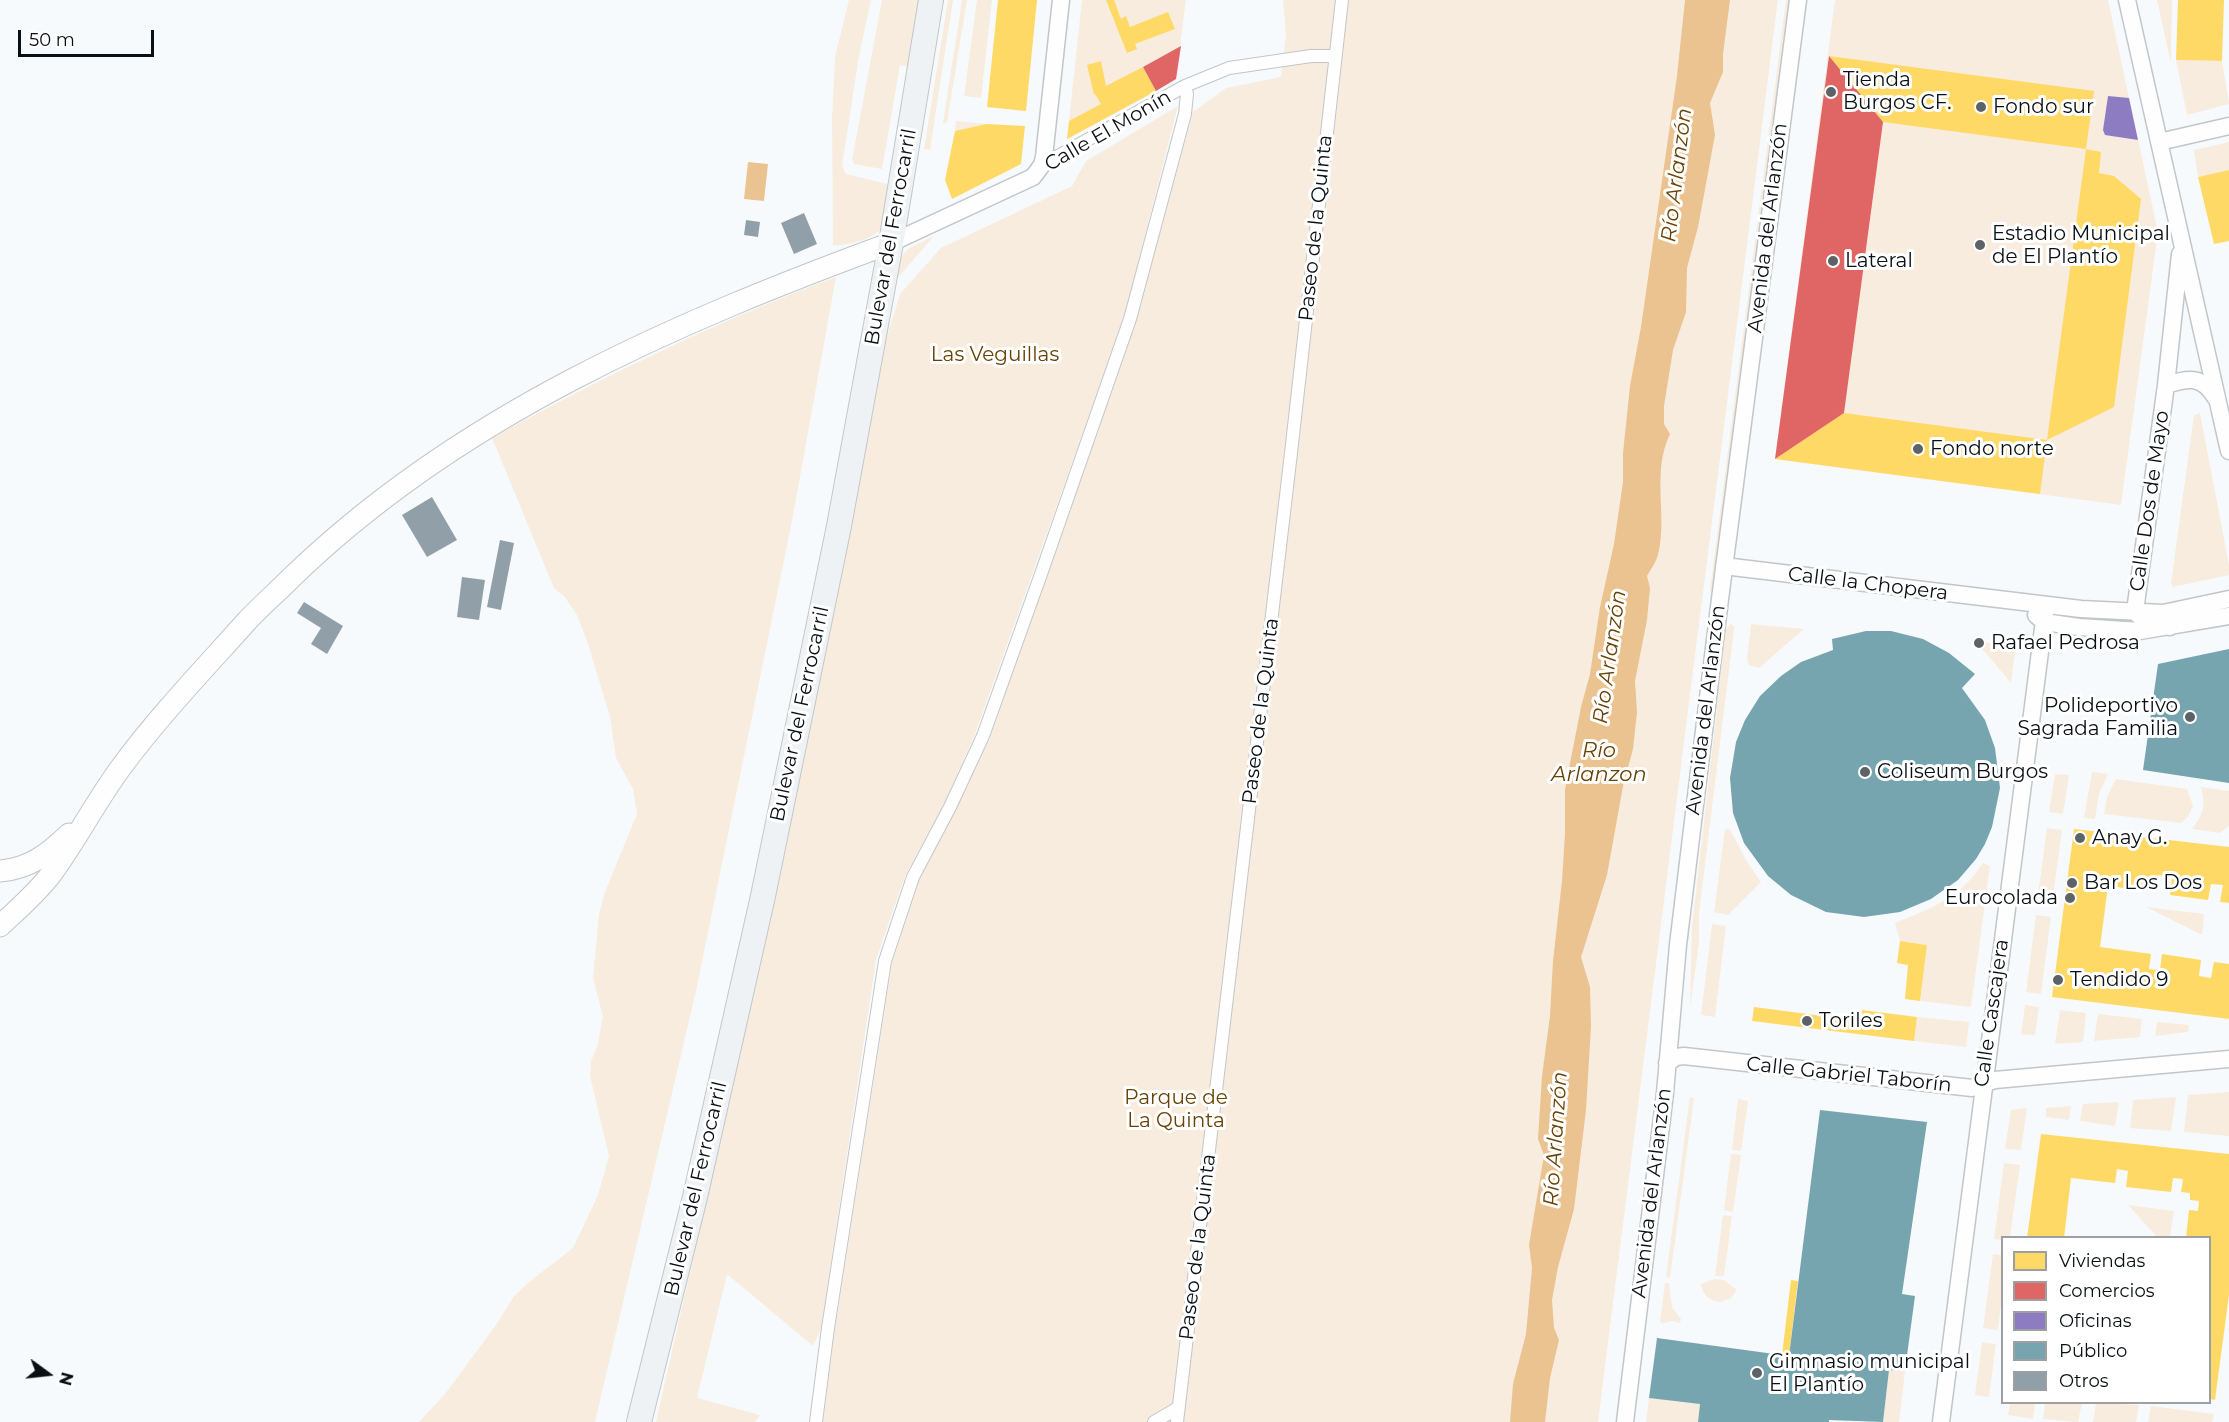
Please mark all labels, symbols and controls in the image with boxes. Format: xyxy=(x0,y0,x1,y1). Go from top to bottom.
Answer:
scale bar xyxy=(21,18,158,56)
text: 50 m xyxy=(29,29,75,51)
place label: Tienda Burgos CF. xyxy=(1843,68,1951,115)
street label: Calle El Monín xyxy=(1041,85,1175,177)
marker: Tienda Burgos CF. xyxy=(1824,85,1838,99)
place label: Fondo sur xyxy=(1993,95,2094,119)
marker: Fondo sur xyxy=(1974,100,1988,114)
water label: Río Arlanzón xyxy=(1656,107,1698,243)
street label: Avenida del Arlanzón xyxy=(1743,122,1793,334)
street label: Bulevar del Ferrocarril xyxy=(860,127,922,347)
street label: Paseo de la Quinta xyxy=(1294,134,1338,322)
place label: Estadio Municipal de El Plantío xyxy=(1992,222,2170,269)
marker: Estadio Municipal de El Plantío xyxy=(1973,238,1987,252)
place label: Lateral xyxy=(1845,249,1913,273)
marker: Lateral xyxy=(1826,254,1840,268)
park label: Las Veguillas xyxy=(931,343,1059,367)
street label: Calle Dos de Mayo xyxy=(2125,409,2175,593)
place label: Fondo norte xyxy=(1930,437,2054,461)
marker: Fondo norte xyxy=(1911,442,1925,456)
street label: Calle la Chopera xyxy=(1787,562,1949,606)
water label: Río Arlanzón xyxy=(1588,588,1632,726)
street label: Bulevar del Ferrocarril xyxy=(765,604,835,824)
street label: Avenida del Arlanzón xyxy=(1681,604,1731,816)
street label: Paseo de la Quinta xyxy=(1238,617,1284,805)
place label: Rafael Pedrosa xyxy=(1991,631,2140,655)
marker: Rafael Pedrosa xyxy=(1972,636,1986,650)
place label: Polideportivo Sagrada Familia xyxy=(2017,694,2178,741)
marker: Polideportivo Sagrada Familia xyxy=(2183,710,2197,724)
water label: Río Arlanzon xyxy=(1551,738,1647,788)
place label: Coliseum Burgos xyxy=(1877,760,2048,784)
marker: Coliseum Burgos xyxy=(1858,765,1872,779)
place label: Anay G. xyxy=(2092,826,2167,850)
marker: Anay G. xyxy=(2073,831,2087,845)
place label: Bar Los Dos xyxy=(2084,871,2202,895)
marker: Bar Los Dos xyxy=(2065,876,2079,890)
place label: Eurocolada xyxy=(1945,886,2058,910)
marker: Eurocolada xyxy=(2063,891,2077,905)
street label: Calle Cascajera xyxy=(1970,937,2014,1089)
place label: Tendido 9 xyxy=(2070,968,2168,992)
marker: Tendido 9 xyxy=(2051,973,2065,987)
place label: Toriles xyxy=(1819,1009,1882,1033)
marker: Toriles xyxy=(1800,1014,1814,1028)
street label: Calle Gabriel Taborín xyxy=(1745,1052,1953,1098)
water label: Río Arlanzón xyxy=(1539,1071,1573,1207)
street label: Bulevar del Ferrocarril xyxy=(660,1079,732,1299)
park label: Parque de La Quinta xyxy=(1124,1086,1228,1133)
street label: Avenida del Arlanzón xyxy=(1627,1087,1677,1299)
street label: Paseo de la Quinta xyxy=(1175,1153,1221,1341)
legend xyxy=(2001,1236,2211,1404)
text: Viviendas xyxy=(2059,1250,2145,1272)
text: Comercios xyxy=(2059,1280,2155,1302)
text: Oficinas xyxy=(2059,1310,2132,1332)
text: Público xyxy=(2059,1340,2127,1362)
north arrow xyxy=(18,1344,78,1404)
place label: Gimnasio municipal El Plantío xyxy=(1769,1350,1970,1397)
marker: Gimnasio municipal El Plantío xyxy=(1750,1366,1764,1380)
text: N xyxy=(55,1370,77,1387)
text: Otros xyxy=(2059,1370,2109,1392)

